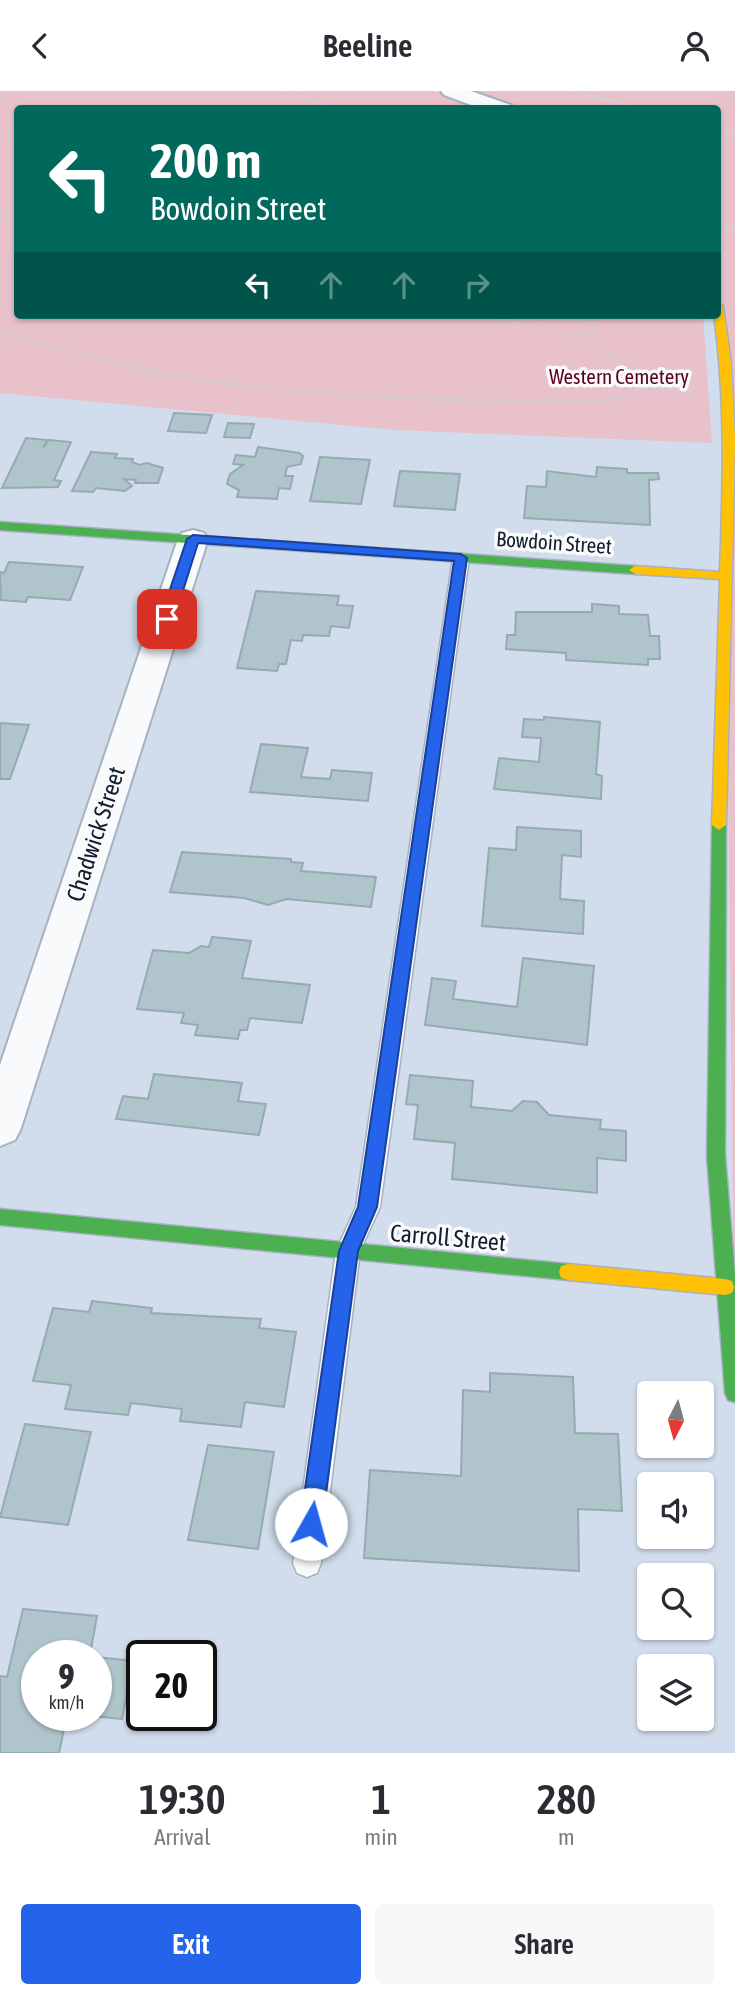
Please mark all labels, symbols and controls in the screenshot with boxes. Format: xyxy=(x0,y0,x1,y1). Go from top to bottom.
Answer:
icon: back xyxy=(21,27,59,65)
text: Beeline xyxy=(323,27,412,64)
icon: person xyxy=(676,27,714,65)
text: 200 m xyxy=(150,132,261,188)
icon: left xyxy=(35,133,126,224)
text: Bowdoin Street xyxy=(150,190,326,227)
icon: left xyxy=(239,266,277,304)
icon: ahead xyxy=(312,266,350,304)
icon: ahead xyxy=(385,266,423,304)
icon: right xyxy=(458,266,496,304)
park label: Western Cemetery xyxy=(549,364,689,388)
street label: Bowdoin Street xyxy=(496,526,613,558)
pin xyxy=(137,589,197,649)
icon: arrive xyxy=(148,600,186,638)
street label: Chadwick Street xyxy=(61,763,130,905)
street label: Carroll Street xyxy=(389,1219,507,1256)
north arrow xyxy=(637,1381,714,1458)
map controls xyxy=(637,1381,714,1731)
button: sound xyxy=(637,1472,714,1549)
position arrow xyxy=(274,1487,348,1561)
button: search xyxy=(637,1563,714,1640)
speed limit sign: 20 xyxy=(126,1640,217,1731)
button: layers xyxy=(637,1654,714,1731)
text: 9 xyxy=(58,1656,75,1696)
text: km/h xyxy=(49,1692,84,1713)
text: 19:30 xyxy=(139,1775,226,1823)
text: 1 xyxy=(371,1775,391,1823)
text: 280 xyxy=(537,1775,596,1823)
text: Arrival xyxy=(154,1824,210,1850)
text: min xyxy=(365,1824,398,1850)
text: m xyxy=(558,1824,575,1850)
button: Exit xyxy=(21,1904,361,1984)
button: Share xyxy=(375,1904,714,1984)

